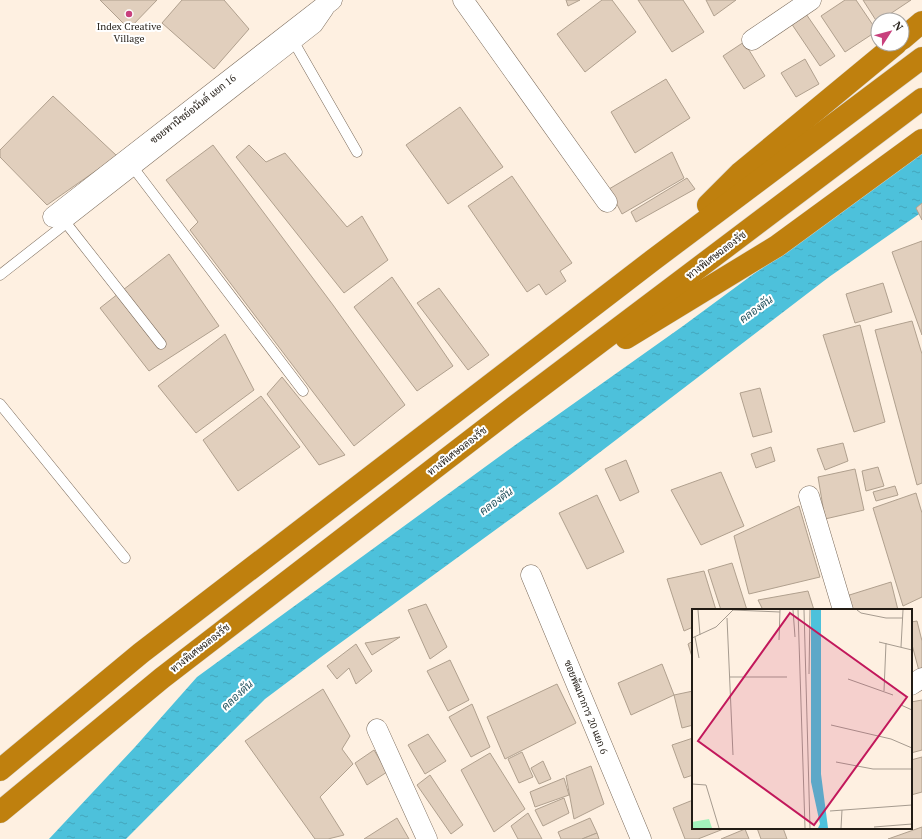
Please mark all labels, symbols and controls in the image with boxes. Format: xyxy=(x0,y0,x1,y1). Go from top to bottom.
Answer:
marker: Index Creative Village xyxy=(124,9,134,19)
north arrow xyxy=(870,12,910,52)
text: N xyxy=(890,19,907,34)
place label: Index Creative Village xyxy=(97,20,161,45)
street label: ซอยพานิชย์อนันต์ แยก 16 xyxy=(147,70,239,147)
street label: ทางพิเศษฉลองรัช xyxy=(683,228,749,282)
water label: คลองตัน xyxy=(736,292,776,326)
street label: ทางพิเศษฉลองรัช xyxy=(425,424,489,478)
water label: คลองตัน xyxy=(476,484,516,518)
inset map xyxy=(692,609,912,829)
street label: ทางพิเศษฉลองรัช xyxy=(168,621,232,675)
street label: ซอยพัฒนาการ 20 แยก 6 xyxy=(561,658,611,757)
water label: คลองตัน xyxy=(218,677,256,713)

